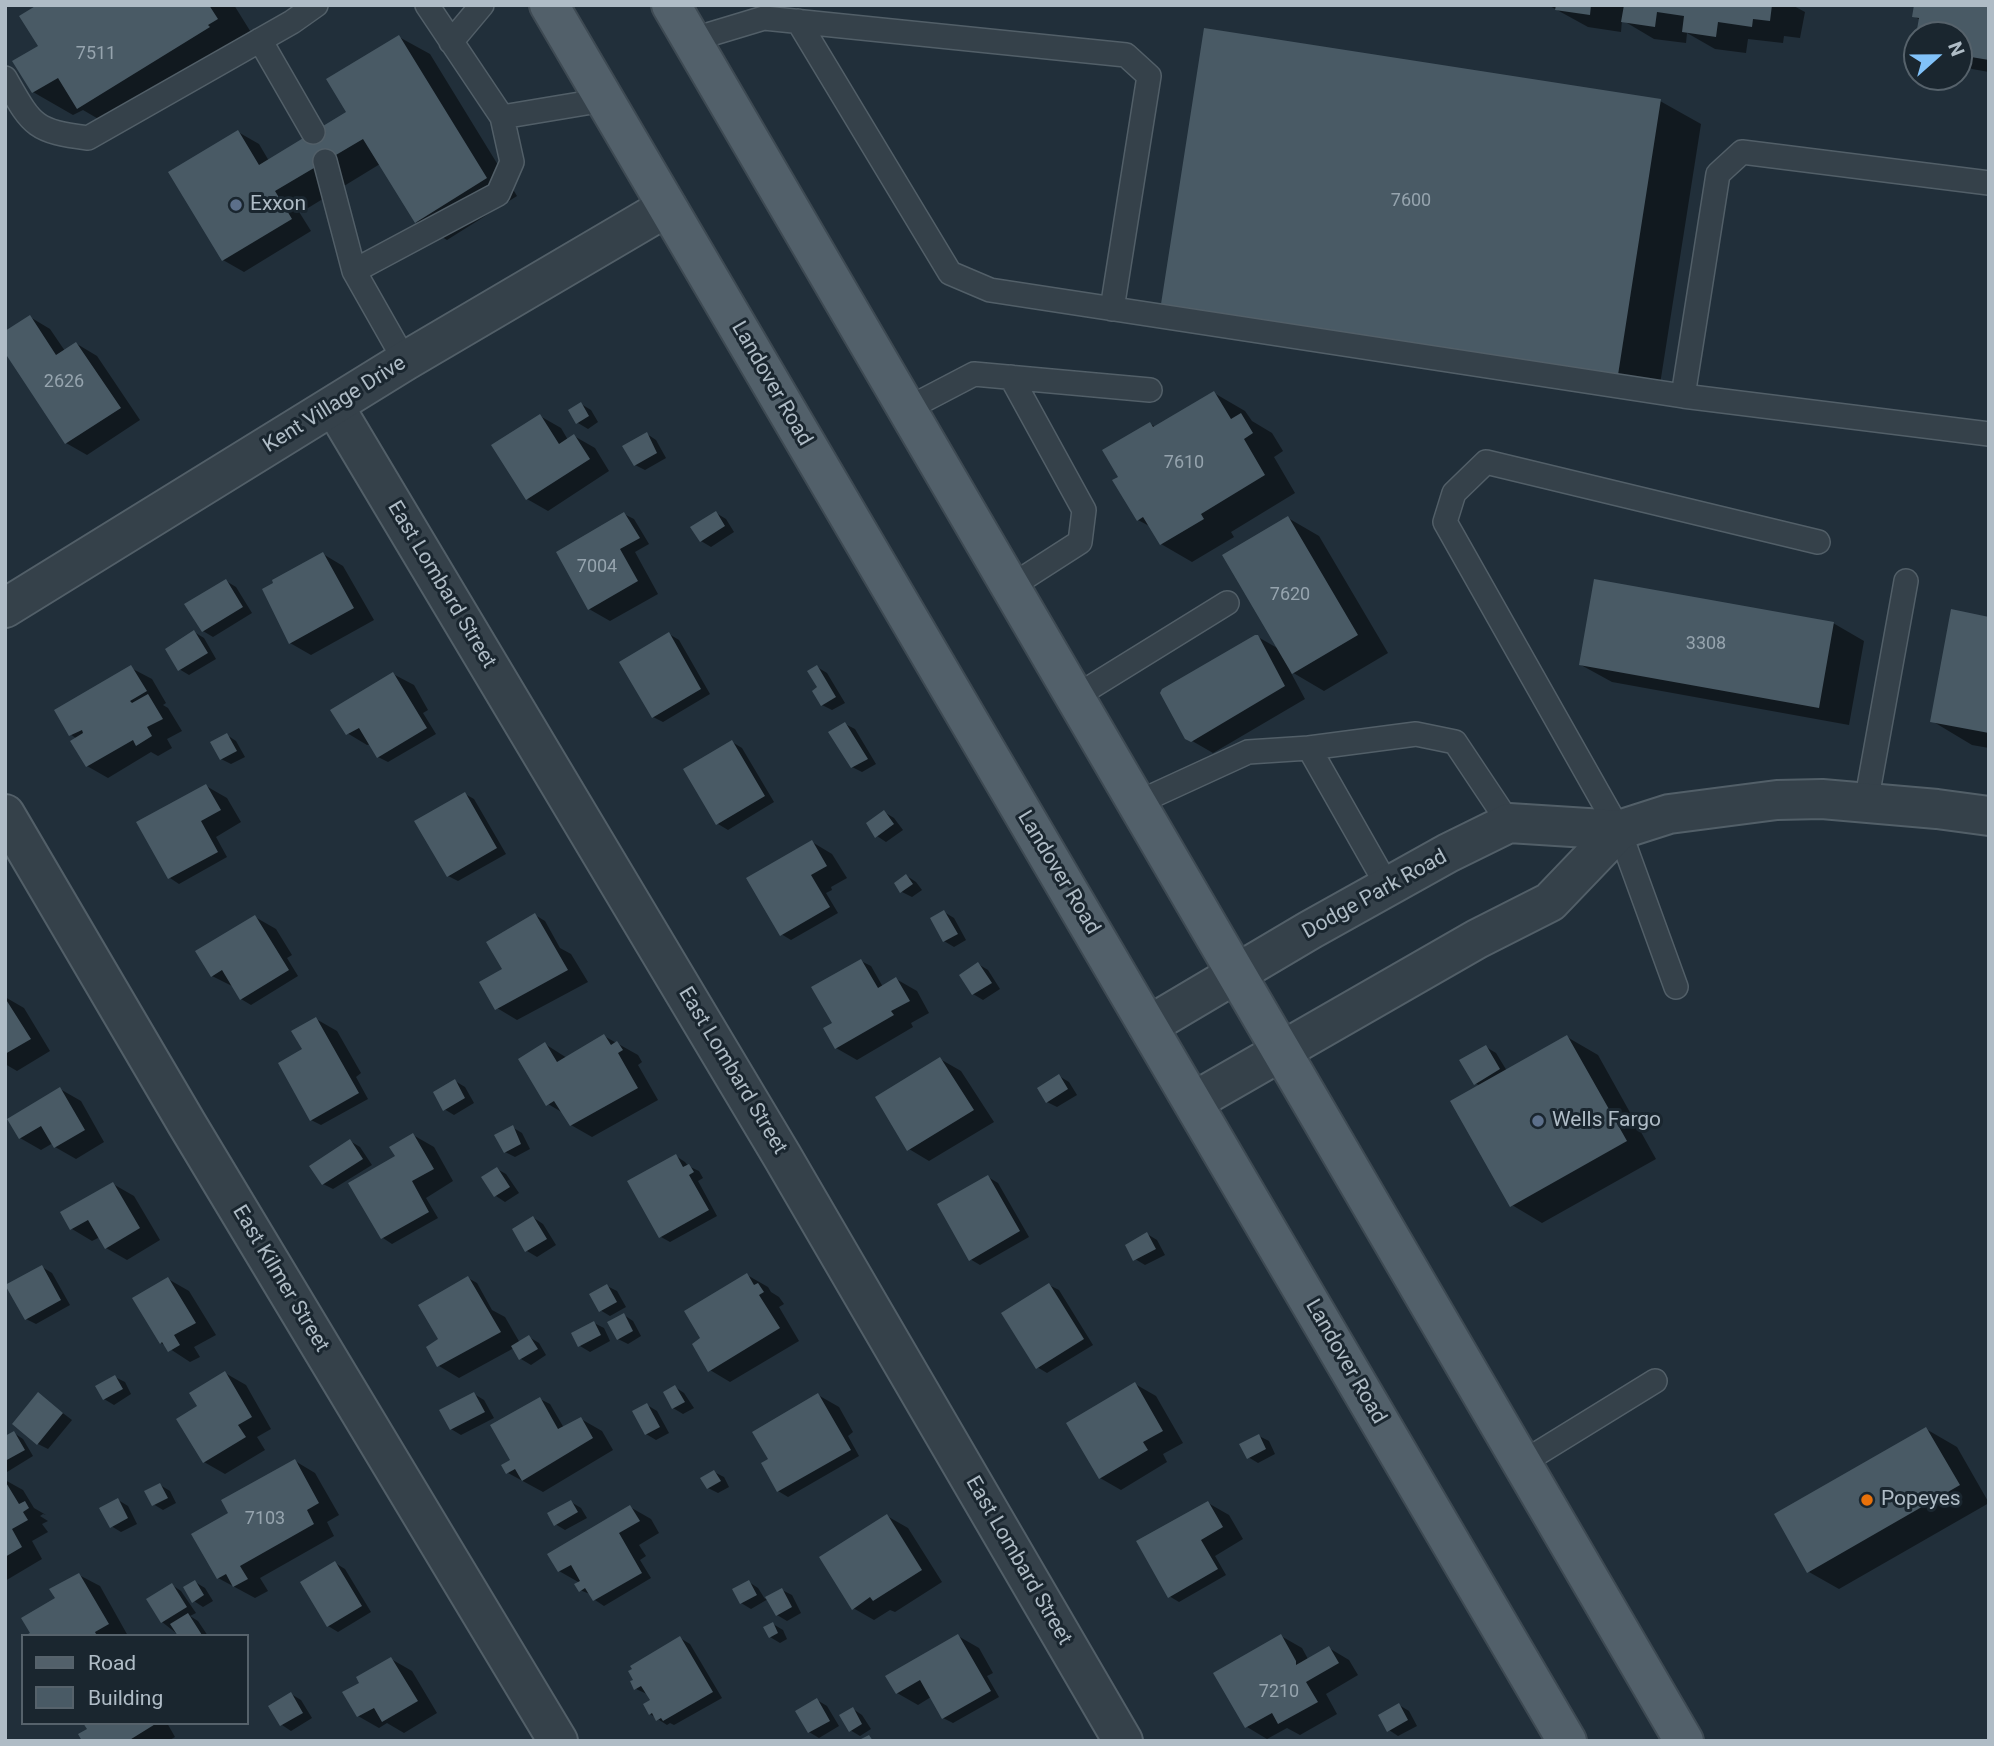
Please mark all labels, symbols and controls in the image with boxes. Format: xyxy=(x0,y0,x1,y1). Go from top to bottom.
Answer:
north arrow xyxy=(1903,21,1973,91)
text: N xyxy=(1943,39,1969,59)
house number: 7511 xyxy=(76,43,116,65)
house number: 7600 xyxy=(1391,190,1431,212)
place label: Exxon xyxy=(250,192,306,218)
marker: Exxon xyxy=(228,197,244,213)
street label: Landover Road xyxy=(725,317,817,451)
street label: Kent Village Drive xyxy=(259,351,411,459)
house number: 2626 xyxy=(44,371,84,393)
house number: 7610 xyxy=(1164,452,1204,474)
street label: East Lombard Street xyxy=(381,497,501,673)
house number: 7004 xyxy=(577,556,617,578)
house number: 7620 xyxy=(1270,584,1310,606)
house number: 3308 xyxy=(1686,633,1726,655)
street label: Landover Road xyxy=(1011,807,1105,939)
street label: Dodge Park Road xyxy=(1298,845,1452,945)
street label: East Lombard Street xyxy=(672,983,792,1159)
place label: Wells Fargo xyxy=(1552,1108,1661,1134)
marker: Wells Fargo xyxy=(1530,1113,1546,1129)
street label: East Kilmer Street xyxy=(226,1201,334,1357)
street label: Landover Road xyxy=(1299,1295,1391,1429)
street label: East Lombard Street xyxy=(959,1472,1077,1650)
place label: Popeyes xyxy=(1881,1487,1961,1513)
marker: Popeyes xyxy=(1859,1492,1875,1508)
house number: 7103 xyxy=(245,1508,285,1530)
legend xyxy=(21,1634,248,1725)
text: Road xyxy=(88,1651,136,1675)
house number: 7210 xyxy=(1259,1681,1299,1703)
text: Building xyxy=(88,1686,163,1710)

